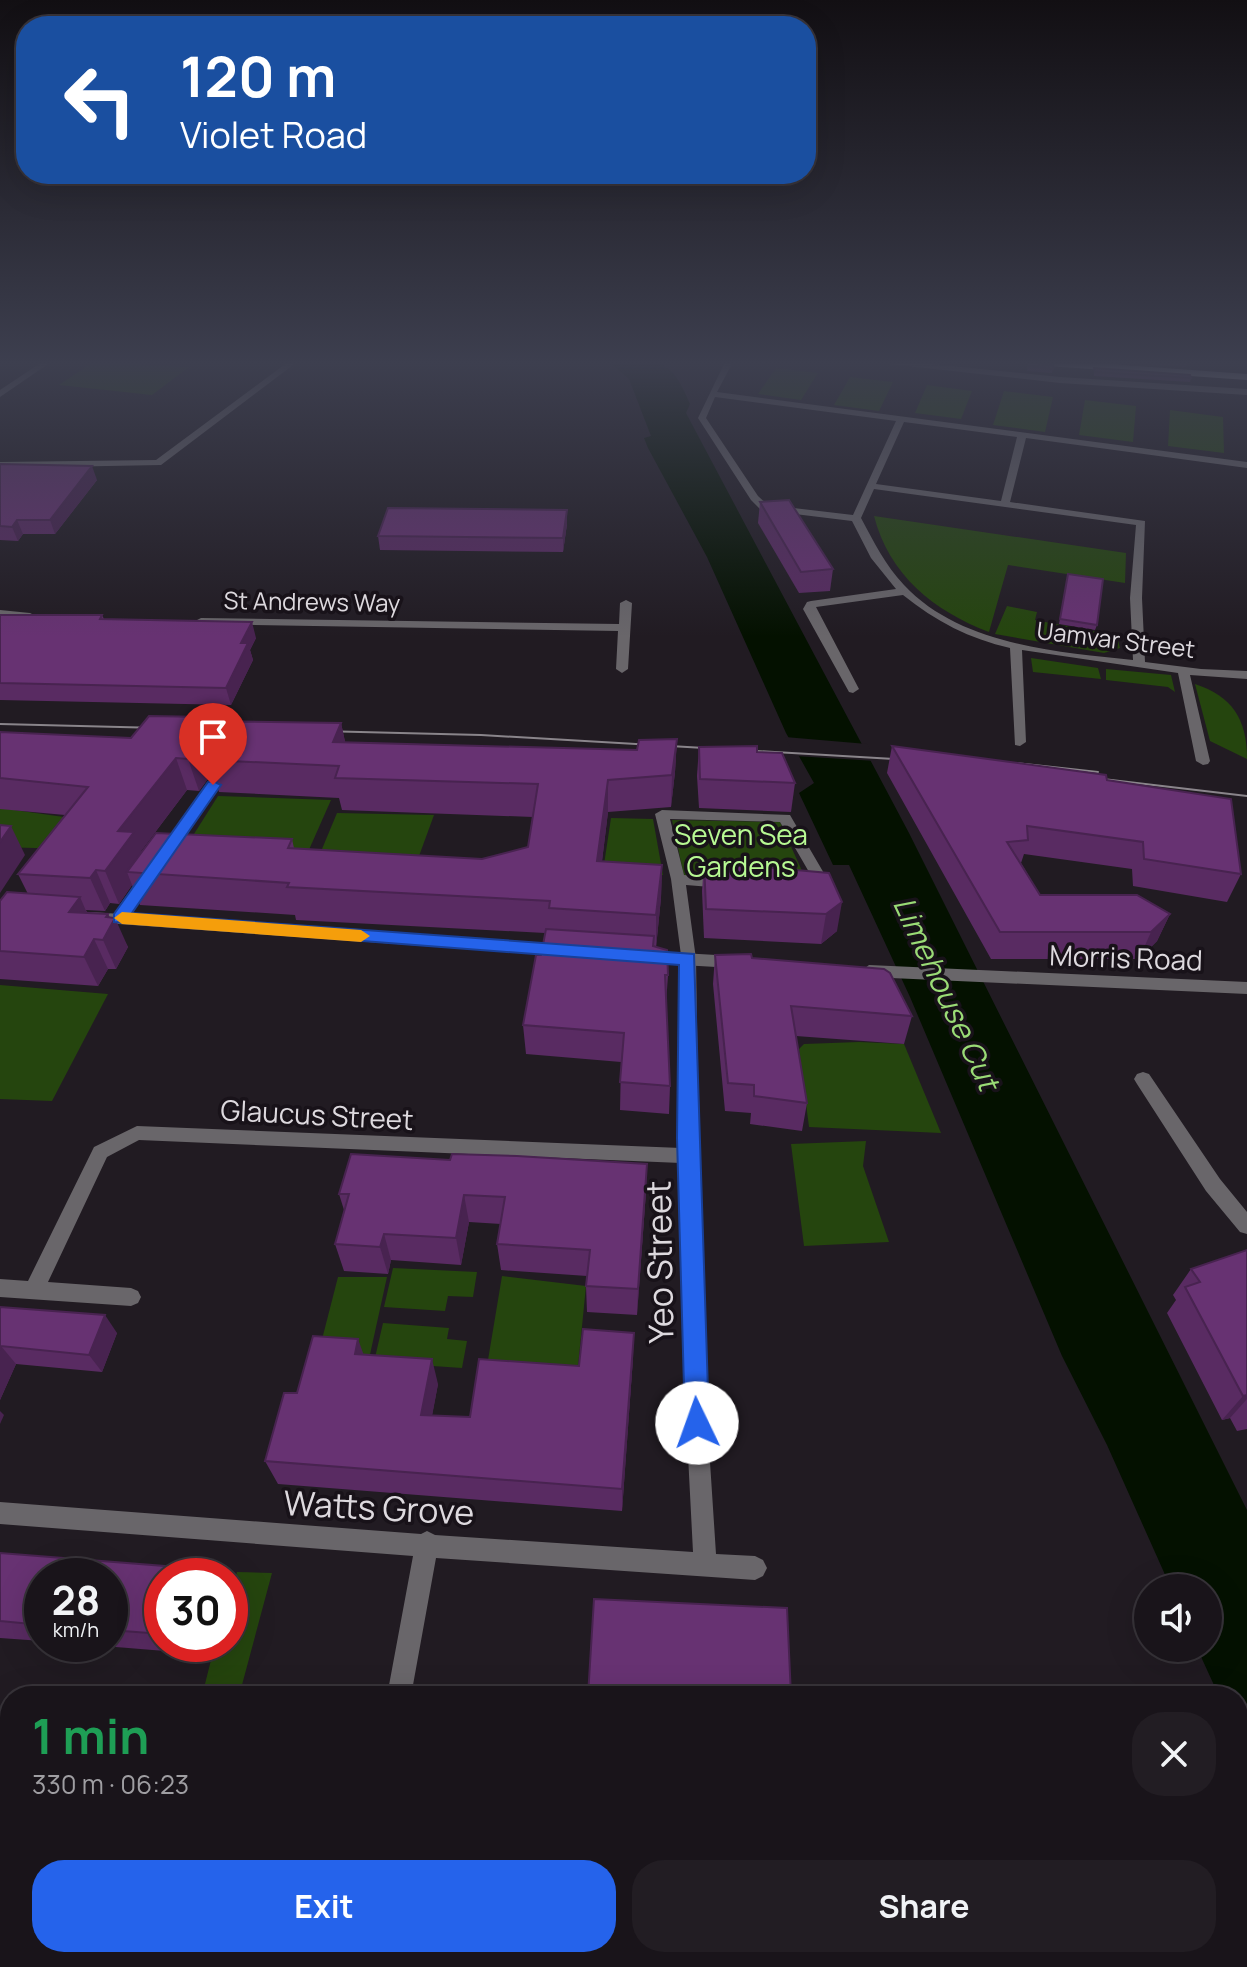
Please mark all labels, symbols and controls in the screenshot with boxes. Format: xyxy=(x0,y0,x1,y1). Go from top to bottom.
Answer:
text: 120 m xyxy=(180,37,336,114)
icon: left xyxy=(48,48,152,152)
text: Violet Road xyxy=(180,110,367,159)
street label: St Andrews Way xyxy=(223,583,401,619)
street label: Uamvar Street xyxy=(1035,613,1197,665)
pin xyxy=(179,703,247,785)
icon: arrive xyxy=(191,715,235,759)
park label: Seven Sea Gardens xyxy=(674,815,808,885)
water label: Limehouse Cut xyxy=(884,890,1011,1099)
street label: Morris Road xyxy=(1049,935,1203,979)
street label: Glaucus Street xyxy=(220,1090,414,1138)
street label: Yeo Street xyxy=(635,1180,683,1344)
position arrow xyxy=(655,1381,739,1465)
street label: Watts Grove xyxy=(283,1479,475,1535)
speed limit sign: 30 xyxy=(144,1558,248,1662)
text: 28 xyxy=(52,1572,100,1627)
map controls xyxy=(1134,1574,1222,1662)
button: sound xyxy=(1134,1574,1222,1662)
text: km/h xyxy=(53,1616,99,1643)
text: 1 min xyxy=(32,1703,149,1768)
button: close xyxy=(1132,1712,1216,1796)
text: 330 m · 06:23 xyxy=(32,1766,189,1802)
button: Exit xyxy=(32,1860,616,1952)
button: Share xyxy=(632,1860,1216,1952)

